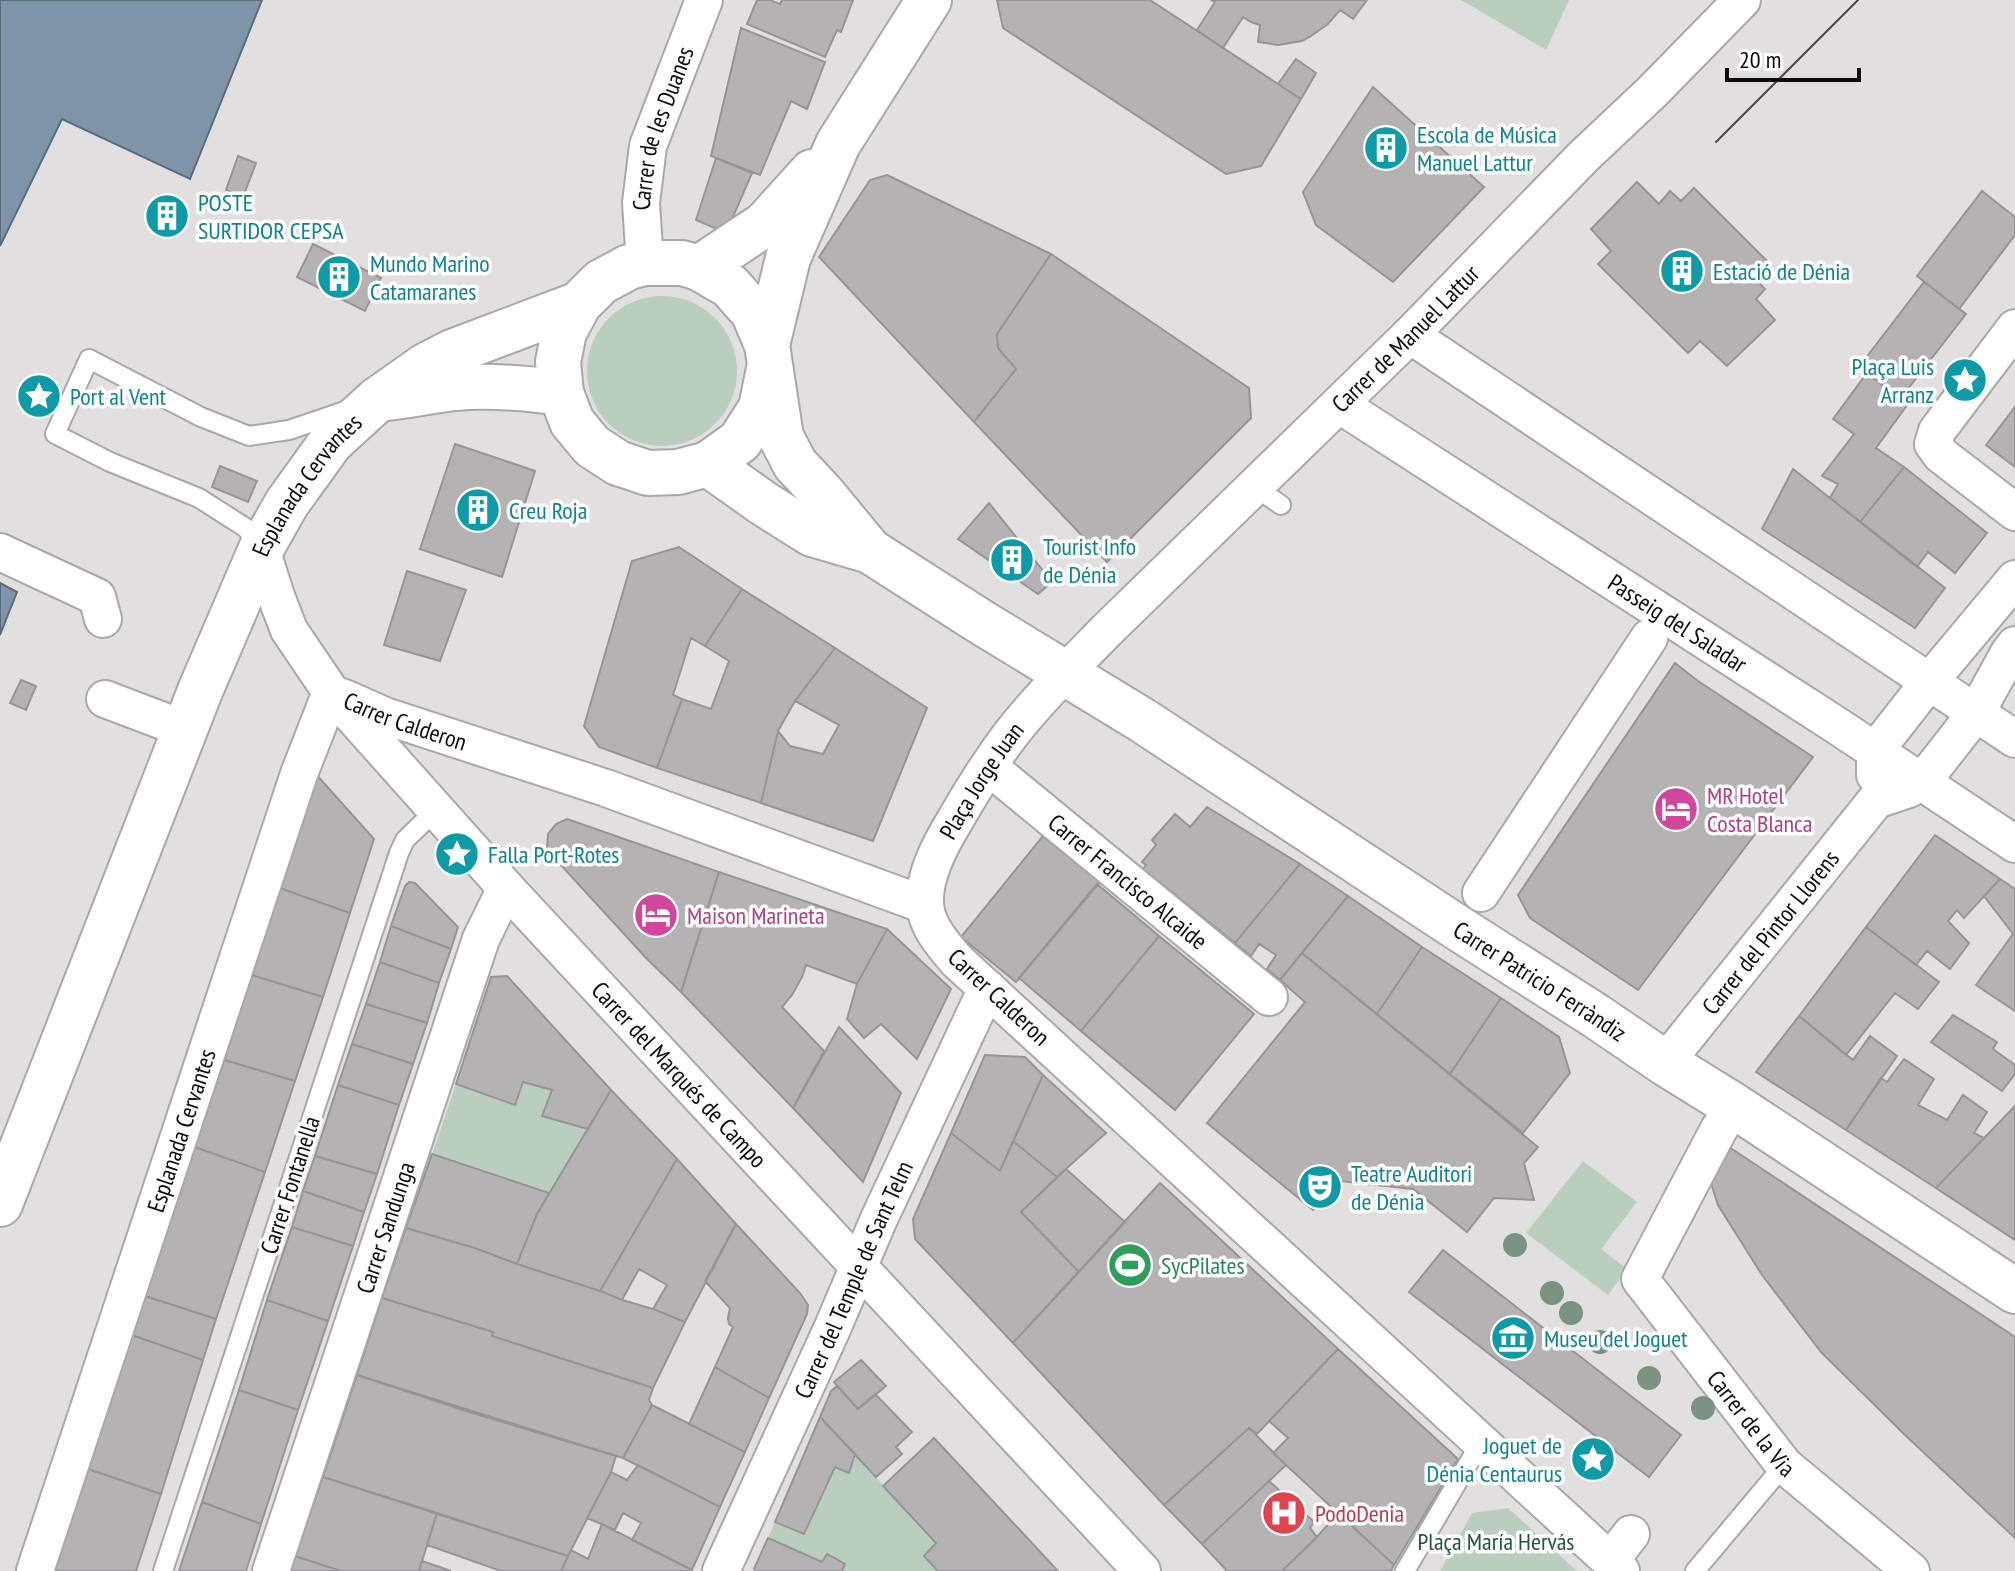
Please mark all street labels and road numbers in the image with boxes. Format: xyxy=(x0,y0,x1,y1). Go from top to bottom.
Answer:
street label: Carrer de les Duanes xyxy=(625,42,700,211)
street label: Carrer de Manuel Lattur xyxy=(1325,258,1486,419)
street label: Esplanada Cervantes xyxy=(244,406,368,561)
street label: Passeig del Saladar xyxy=(1602,567,1754,679)
street label: Carrer Calderon xyxy=(339,684,471,757)
street label: Plaça Jorge Juan xyxy=(932,715,1030,844)
street label: Carrer Francisco Alcaide xyxy=(1042,807,1214,956)
street label: Carrer del Pintor Llorens xyxy=(1695,843,1845,1021)
street label: Carrer Patricio Ferràndiz xyxy=(1448,914,1633,1048)
street label: Carrer Calderon xyxy=(941,942,1057,1052)
street label: Carrer del Marqués de Campo xyxy=(585,975,774,1174)
street label: Esplanada Cervantes xyxy=(139,1045,222,1216)
street label: Carrer Fontanella xyxy=(253,1112,327,1258)
street label: Carrer del Temple de Sant Telm xyxy=(787,1156,919,1403)
street label: Carrer Sandunga xyxy=(349,1158,421,1297)
street label: Carrer de la Via xyxy=(1701,1364,1802,1483)

